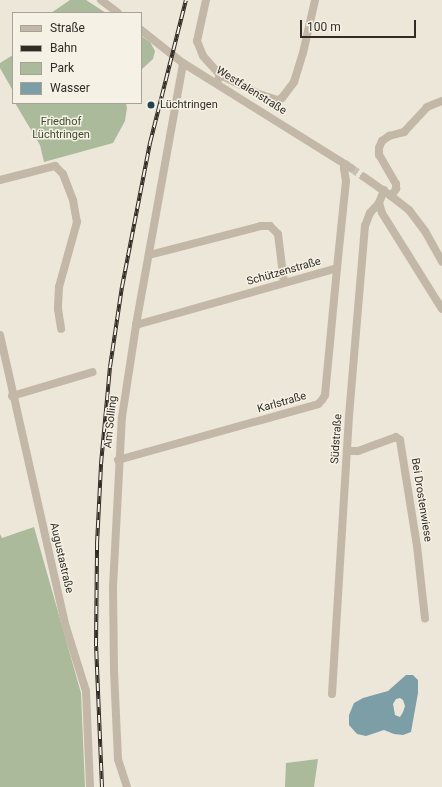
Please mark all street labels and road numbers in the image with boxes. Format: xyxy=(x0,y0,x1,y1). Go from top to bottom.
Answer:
street label: Westfalenstraße xyxy=(213,64,289,118)
street label: Schützenstraße xyxy=(245,255,323,289)
street label: Karlstraße xyxy=(256,390,308,416)
street label: Am Solling xyxy=(102,395,120,449)
street label: Südstraße xyxy=(329,414,345,464)
street label: Bei Drostenwiese xyxy=(408,457,434,543)
street label: Augustastraße xyxy=(46,522,76,594)

